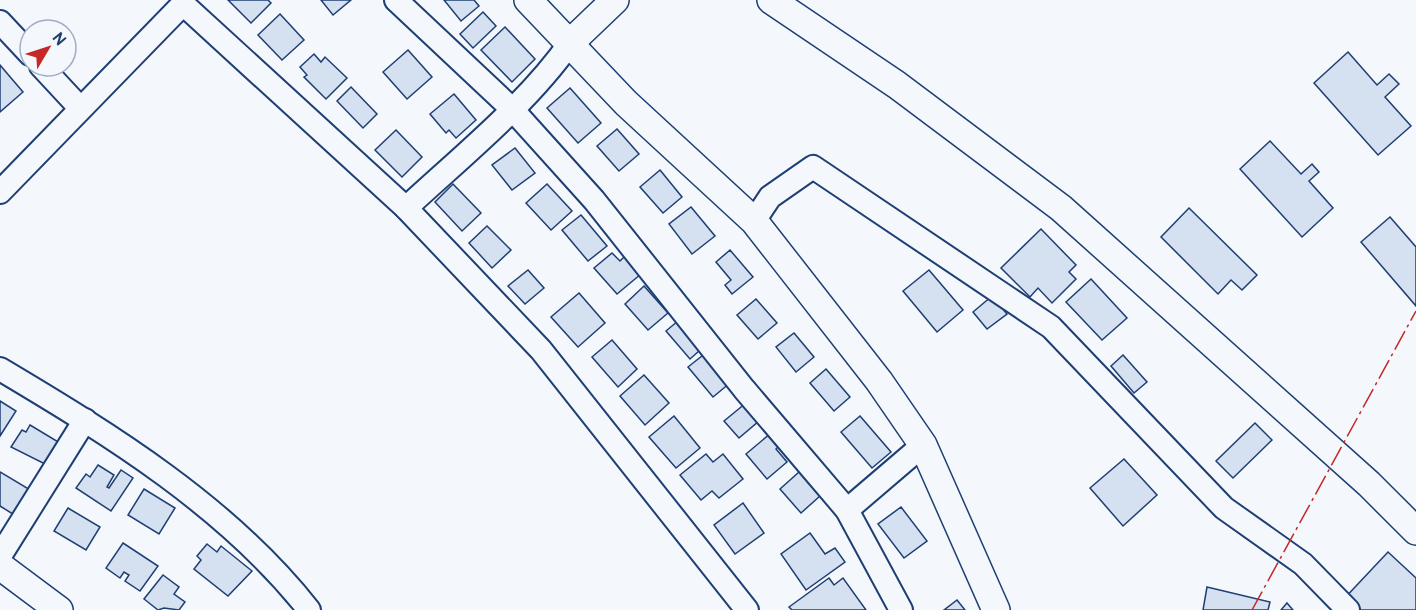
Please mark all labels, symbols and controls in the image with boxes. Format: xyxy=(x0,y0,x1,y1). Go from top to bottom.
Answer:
north arrow xyxy=(18,18,78,78)
text: N xyxy=(47,29,69,51)

